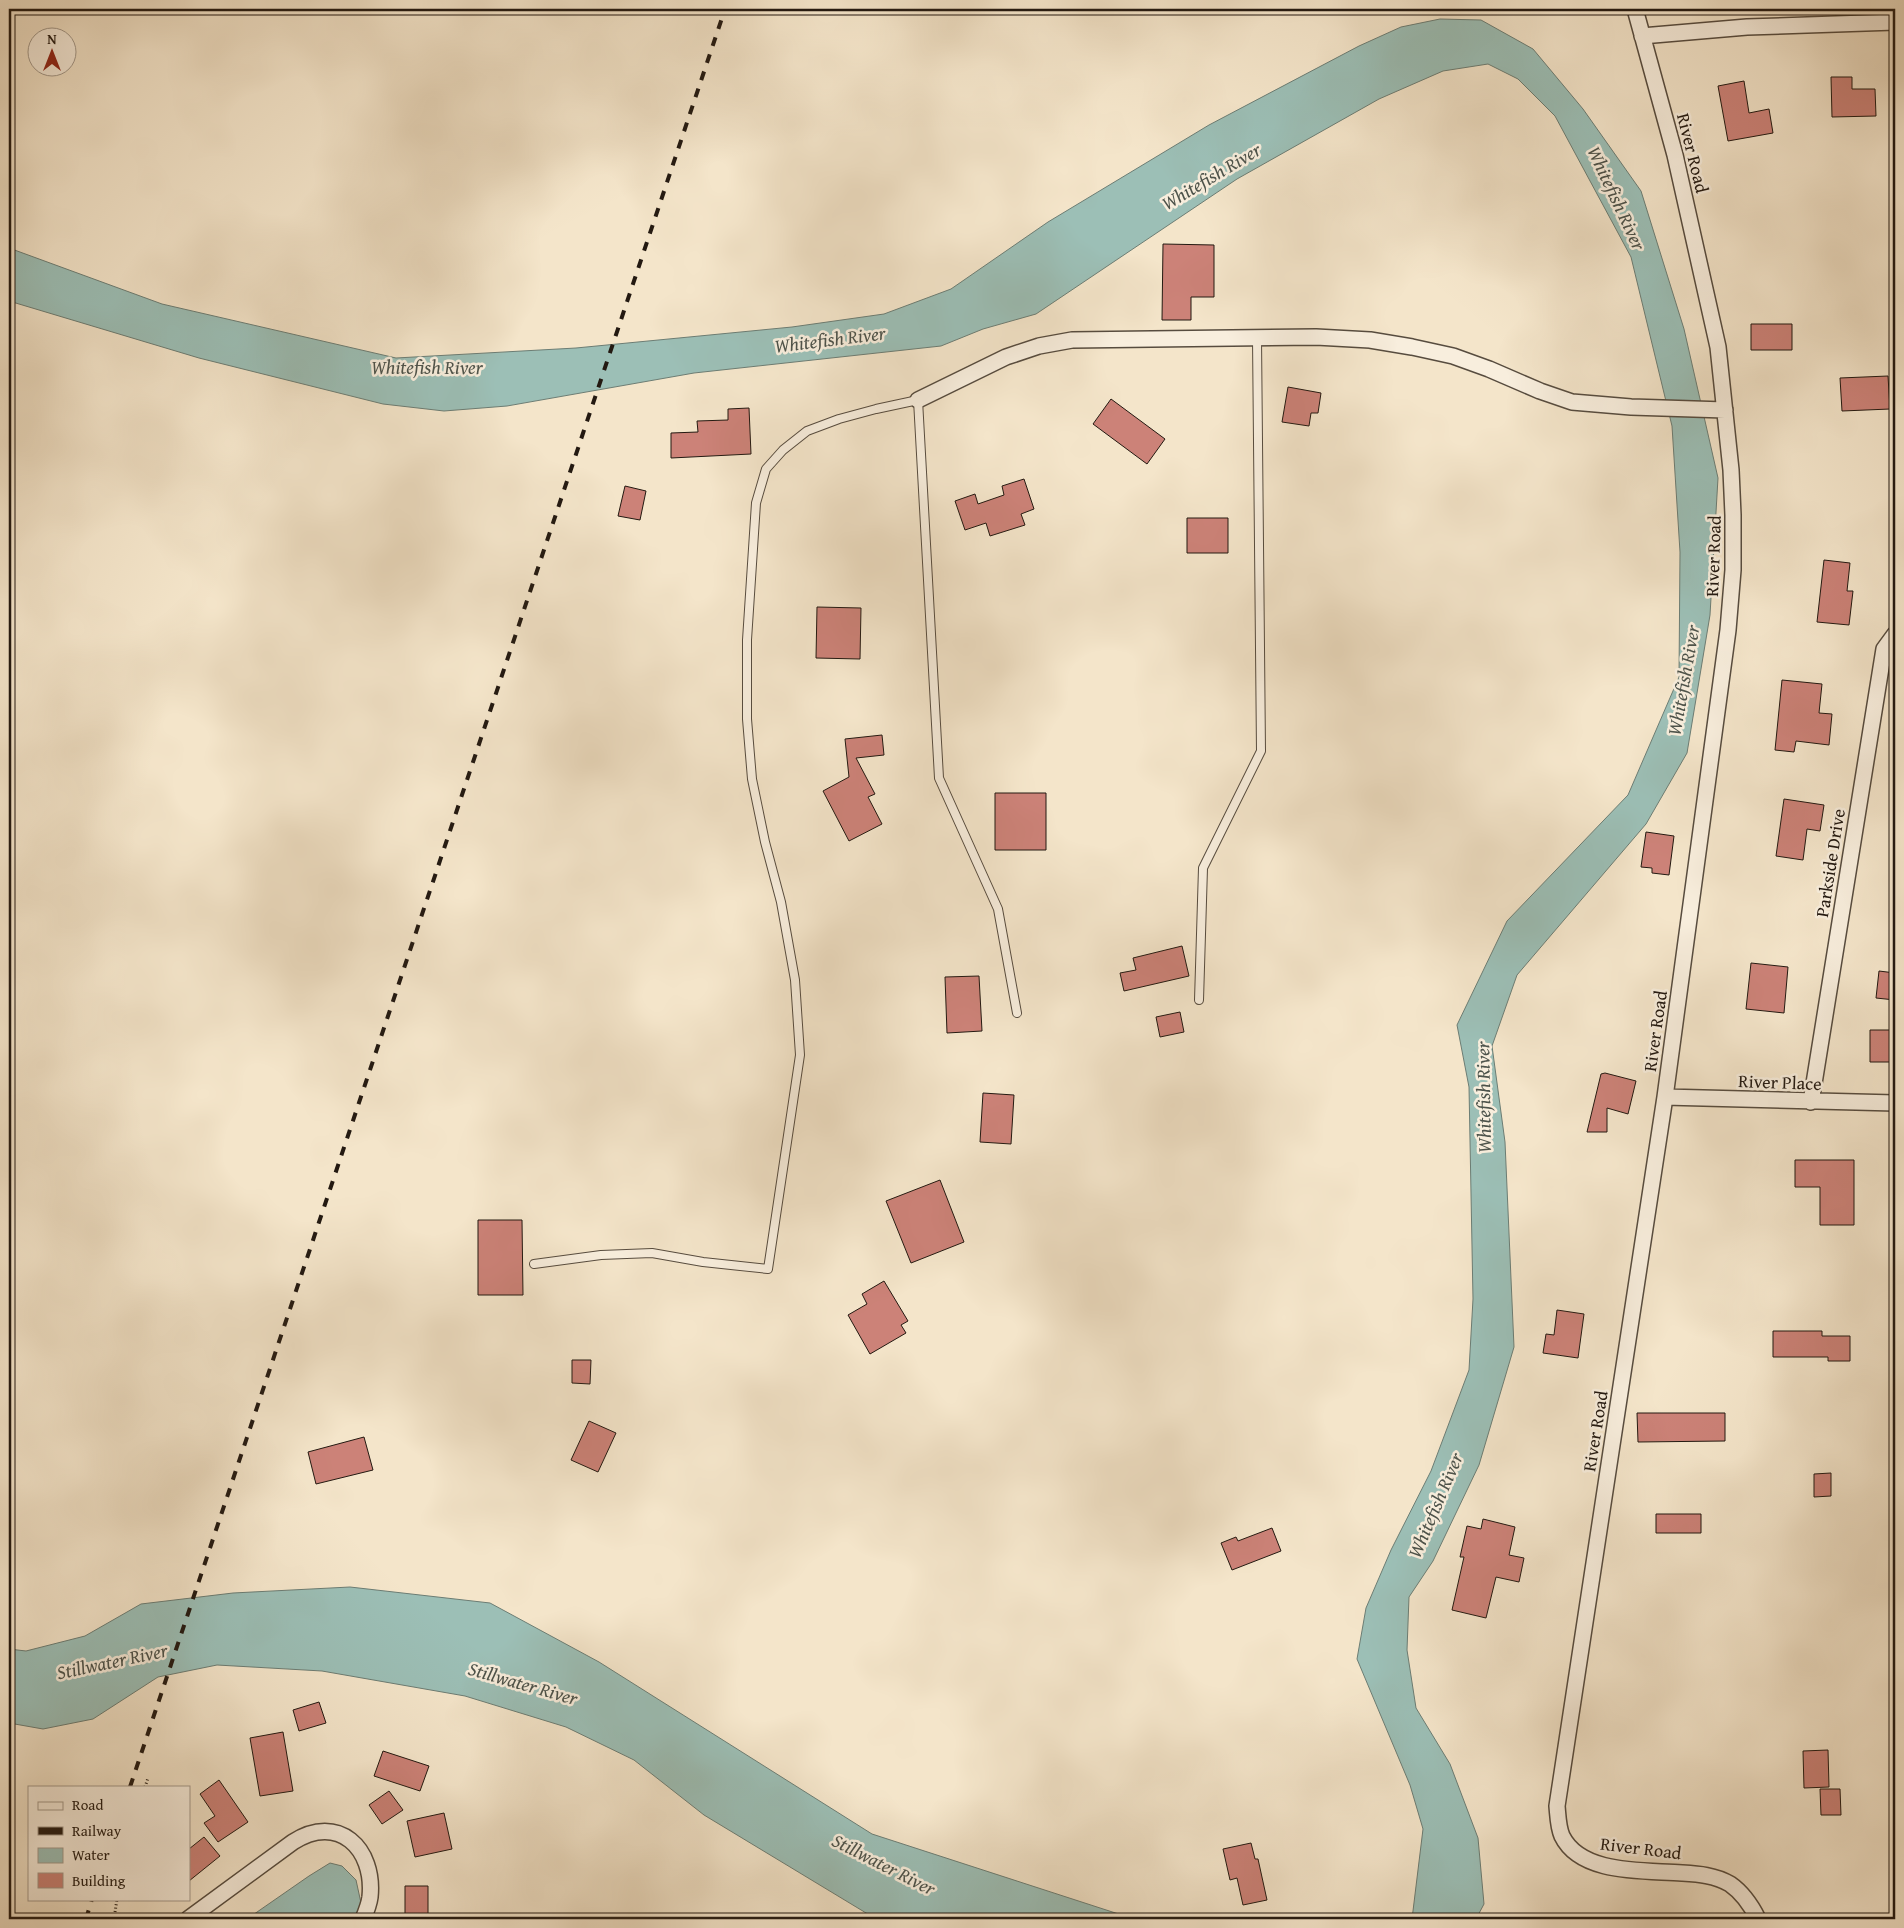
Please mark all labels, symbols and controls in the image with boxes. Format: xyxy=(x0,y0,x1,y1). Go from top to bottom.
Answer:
north arrow xyxy=(28,28,78,78)
text: N xyxy=(47,29,57,49)
street label: River Road xyxy=(1670,110,1716,196)
water label: Whitefish River xyxy=(1156,135,1267,217)
water label: Whitefish River xyxy=(1581,141,1654,255)
water label: Whitefish River xyxy=(773,318,888,360)
water label: Whitefish River xyxy=(371,353,484,381)
street label: River Road xyxy=(1698,514,1728,597)
water label: Whitefish River xyxy=(1660,622,1707,737)
street label: Parkside Drive xyxy=(1808,807,1852,919)
street label: River Road xyxy=(1636,988,1674,1073)
water label: Whitefish River xyxy=(1468,1040,1498,1153)
street label: River Place xyxy=(1738,1067,1822,1097)
street label: River Road xyxy=(1575,1388,1615,1473)
water label: Whitefish River xyxy=(1400,1447,1470,1562)
water label: Stillwater River xyxy=(54,1635,171,1686)
water label: Stillwater River xyxy=(465,1654,582,1712)
legend xyxy=(28,1786,190,1900)
text: Road xyxy=(72,1794,103,1815)
text: Railway xyxy=(72,1820,122,1841)
water label: Stillwater River xyxy=(827,1826,941,1902)
street label: River Road xyxy=(1599,1830,1683,1866)
text: Water xyxy=(72,1844,110,1865)
text: Building xyxy=(72,1870,126,1891)

